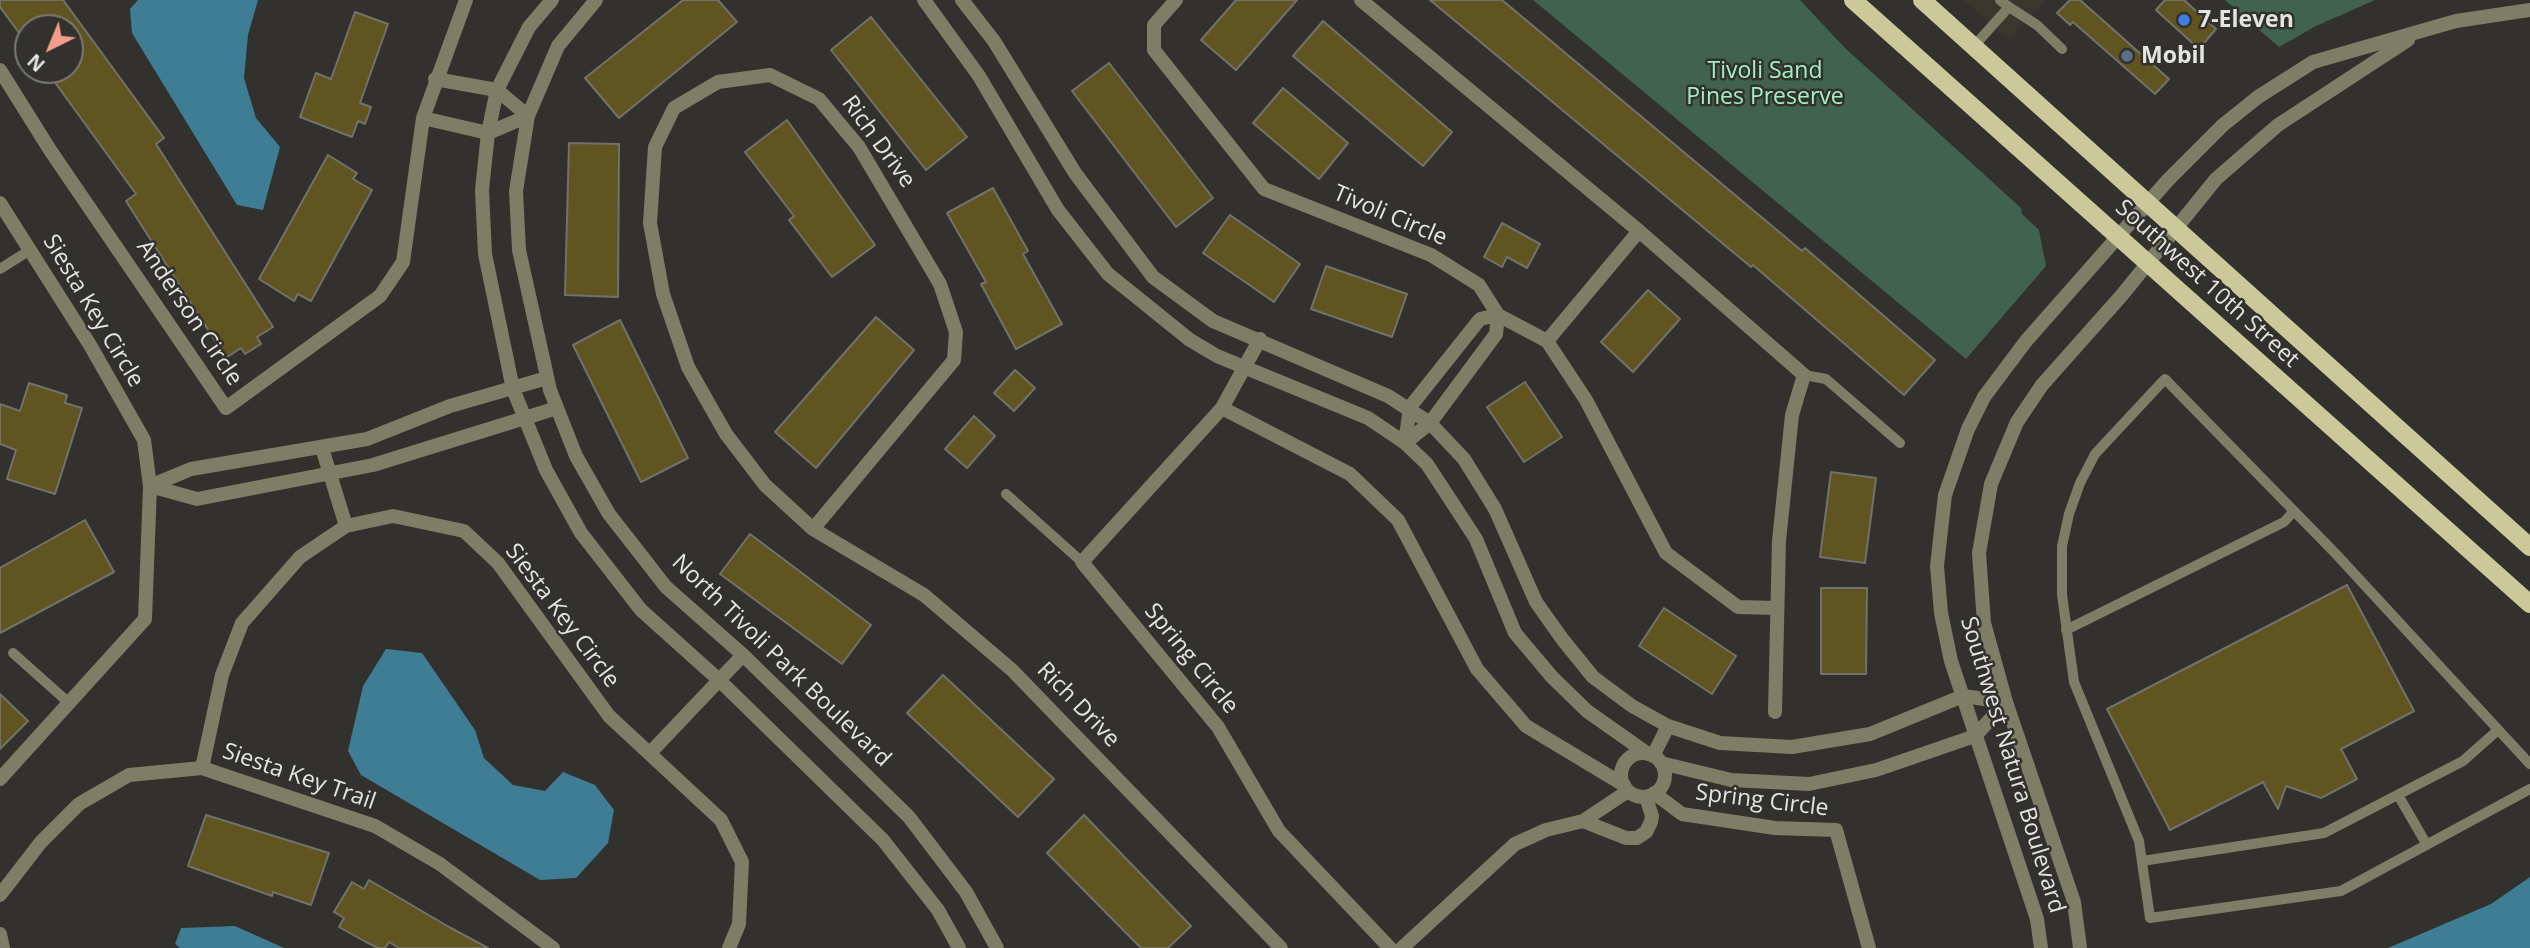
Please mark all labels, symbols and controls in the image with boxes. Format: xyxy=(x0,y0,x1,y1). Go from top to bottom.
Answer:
place label: 7-Eleven xyxy=(2198,6,2294,34)
marker: 7-Eleven xyxy=(2176,12,2192,28)
north arrow xyxy=(14,14,84,84)
place label: Mobil xyxy=(2141,42,2206,70)
text: N xyxy=(22,48,51,78)
marker: Mobil xyxy=(2119,48,2135,64)
park label: Tivoli Sand Pines Preserve xyxy=(1686,57,1844,111)
street label: Rich Drive xyxy=(835,90,921,194)
street label: Tivoli Circle xyxy=(1329,180,1451,252)
street label: Southwest 10th Street xyxy=(2110,194,2304,374)
street label: Siesta Key Circle xyxy=(37,230,149,392)
street label: Anderson Circle xyxy=(130,235,248,391)
street label: Siesta Key Circle xyxy=(499,539,625,693)
street label: North Tivoli Park Boulevard xyxy=(666,549,896,773)
street label: Spring Circle xyxy=(1138,598,1244,720)
street label: Southwest Natura Boulevard xyxy=(1954,613,2070,917)
street label: Rich Drive xyxy=(1031,657,1125,753)
street label: Siesta Key Trail xyxy=(219,738,379,816)
street label: Spring Circle xyxy=(1694,779,1830,823)

